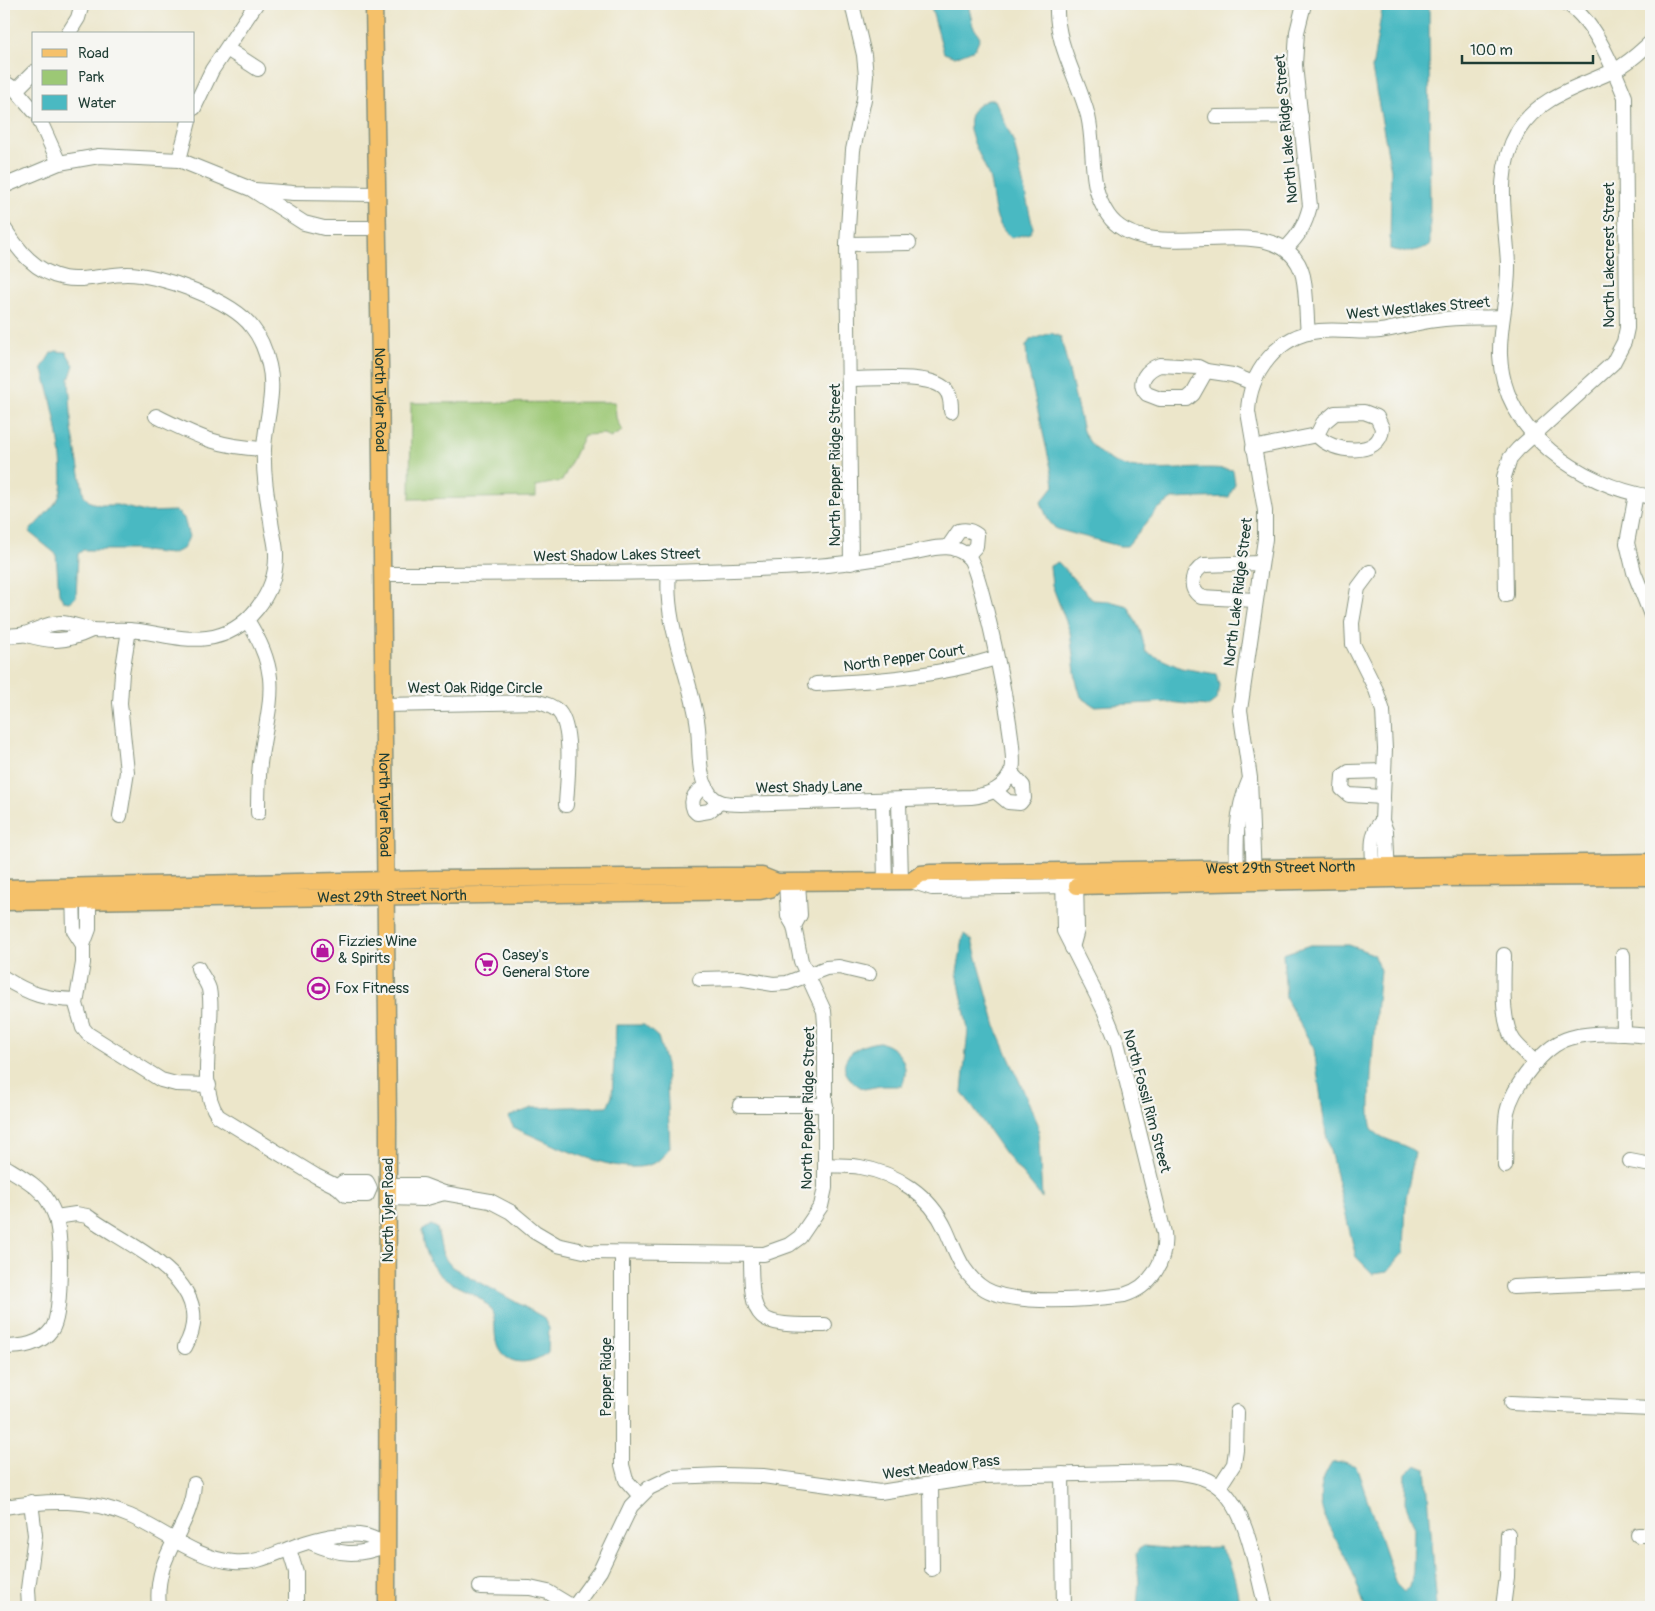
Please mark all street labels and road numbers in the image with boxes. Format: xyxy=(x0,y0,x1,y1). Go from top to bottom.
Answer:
street label: North Lake Ridge Street xyxy=(1270,53,1302,204)
street label: North Lakecrest Street xyxy=(1600,181,1619,328)
street label: West Westlakes Street xyxy=(1345,293,1492,324)
street label: North Tyler Road xyxy=(370,347,390,453)
street label: North Pepper Ridge Street xyxy=(826,382,845,547)
street label: North Lake Ridge Street xyxy=(1220,516,1257,668)
street label: West Shadow Lakes Street xyxy=(533,545,702,566)
street label: North Pepper Court xyxy=(842,640,967,676)
street label: West Oak Ridge Circle xyxy=(408,679,543,698)
street label: North Tyler Road xyxy=(374,752,394,857)
street label: West Shady Lane xyxy=(755,777,863,798)
street label: West 29th Street North xyxy=(1206,858,1355,879)
street label: West 29th Street North xyxy=(317,886,467,907)
street label: North Pepper Ridge Street xyxy=(798,1025,819,1190)
street label: North Fossil Rim Street xyxy=(1118,1027,1175,1176)
street label: North Tyler Road xyxy=(379,1158,398,1262)
street label: Pepper Ridge xyxy=(597,1337,616,1417)
street label: West Meadow Pass xyxy=(881,1451,1001,1484)

